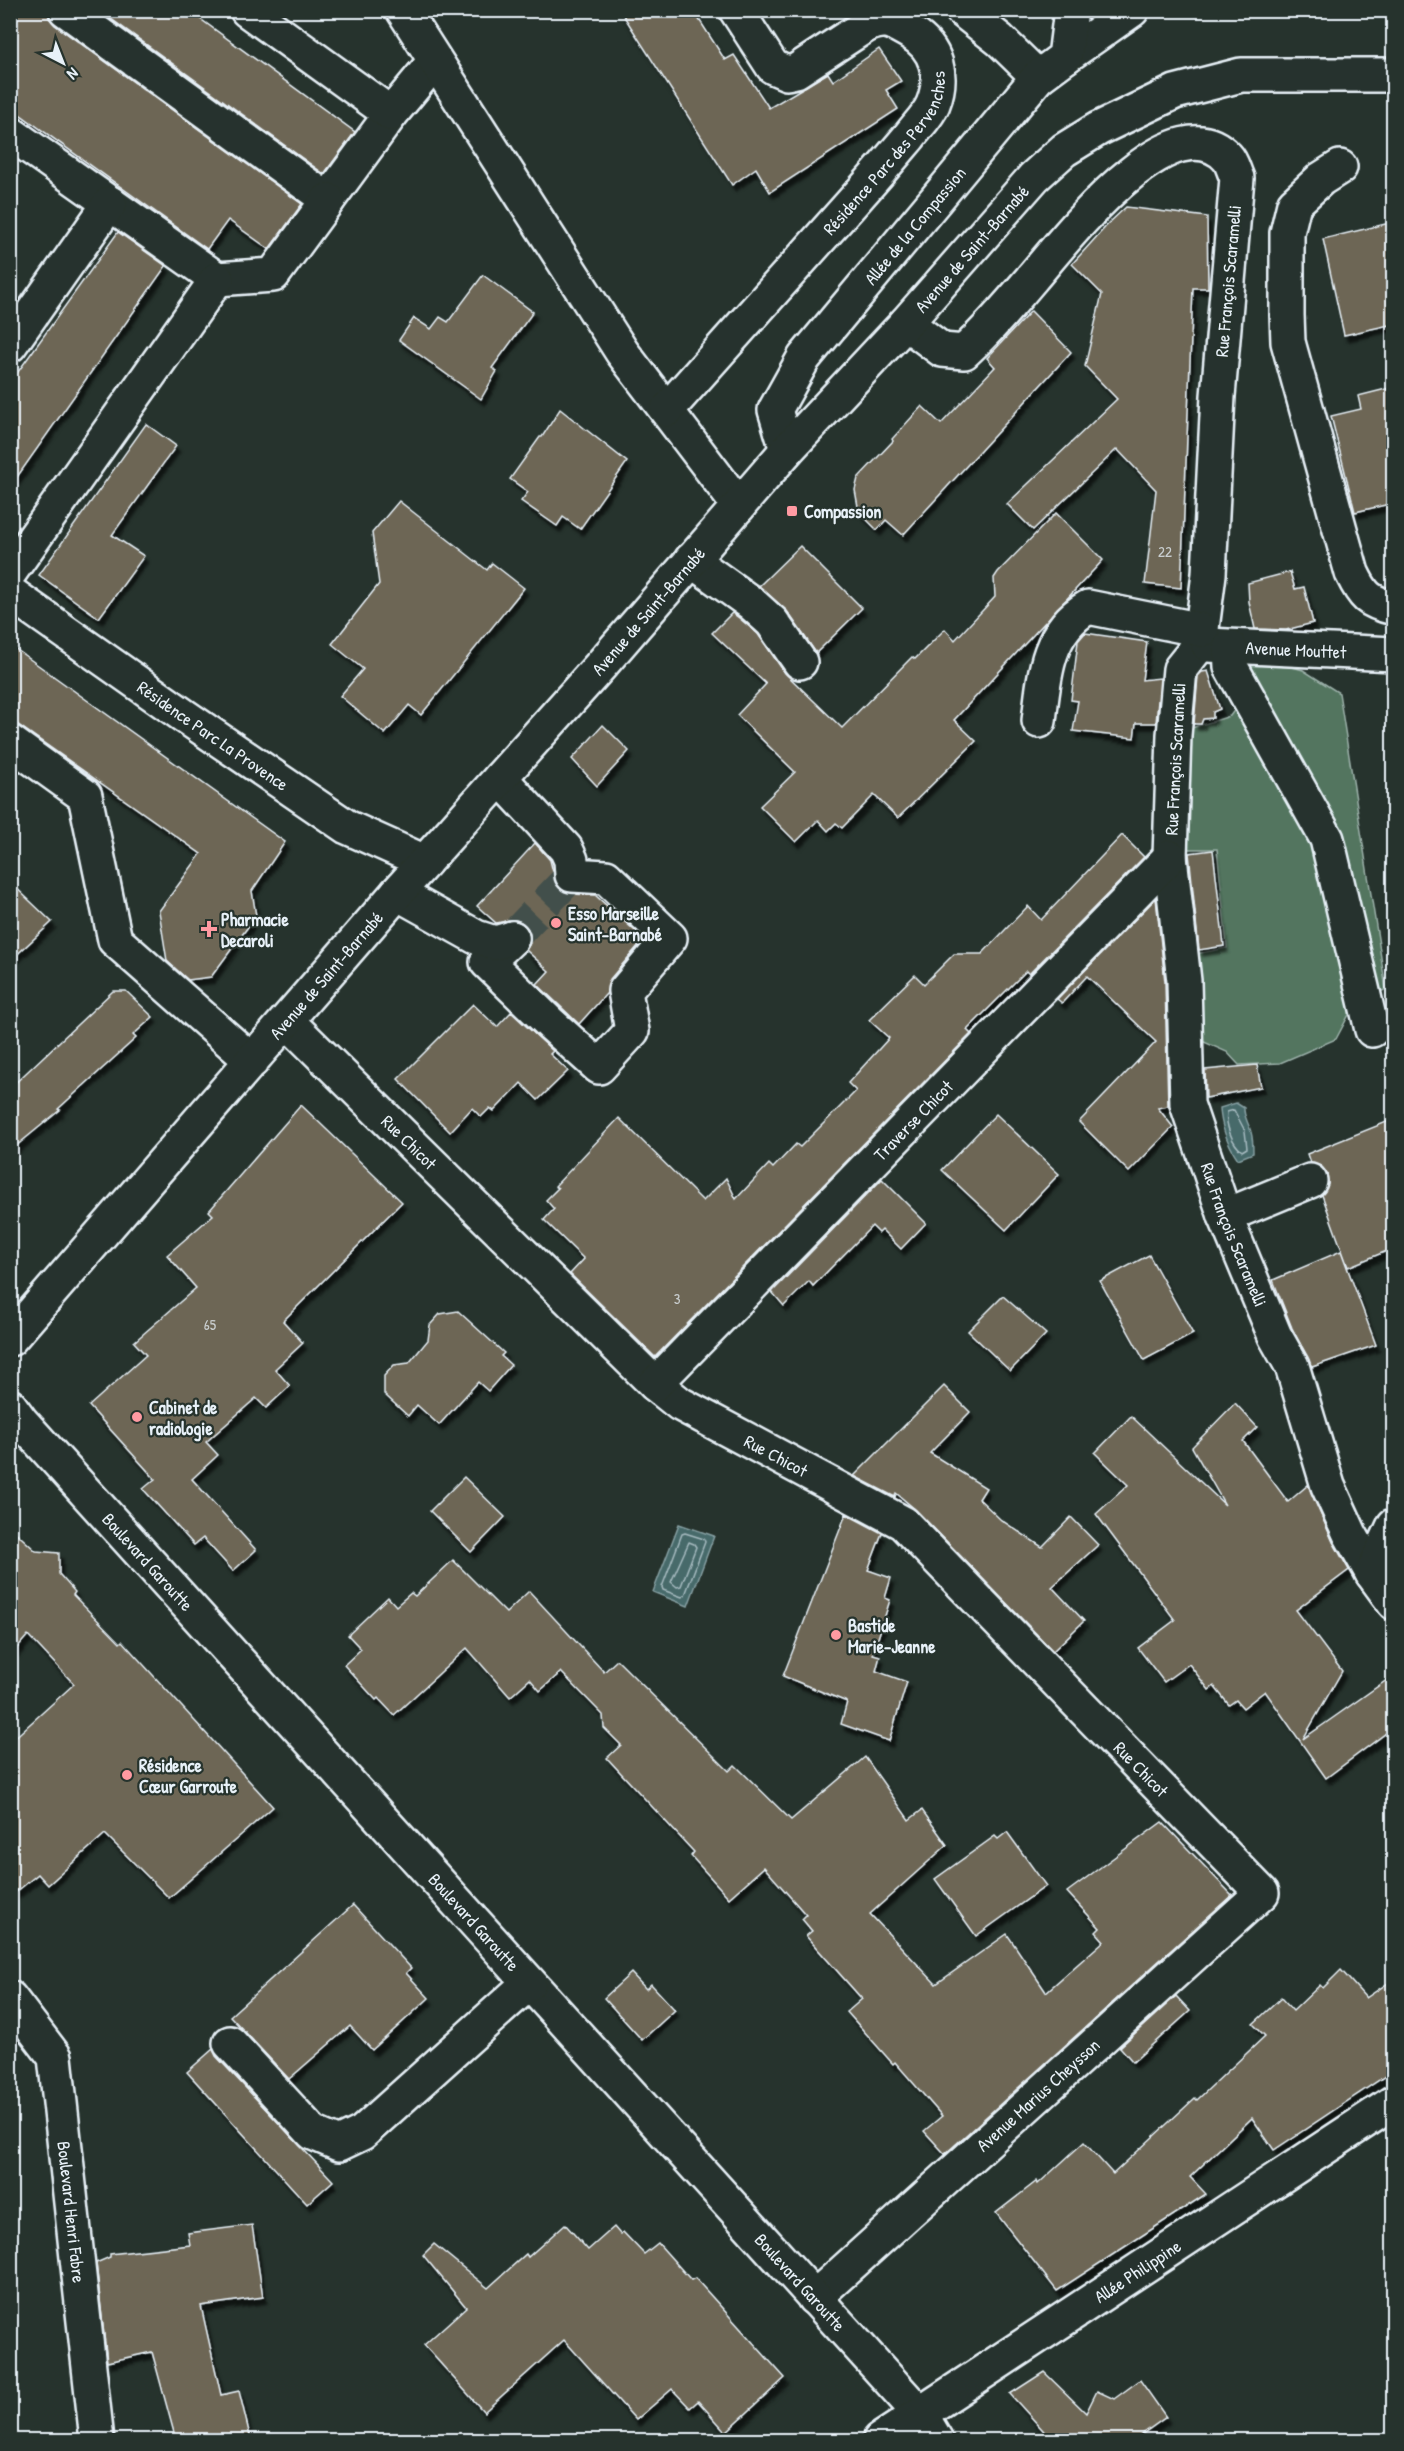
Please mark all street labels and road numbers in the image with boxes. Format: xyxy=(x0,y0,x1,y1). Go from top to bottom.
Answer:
street label: Résidence Parc des Pervenches xyxy=(817,70,951,240)
street label: Allée de la Compassion xyxy=(858,161,971,290)
street label: Avenue de Saint-Barnabé xyxy=(909,179,1034,318)
street label: Rue François Scaramelli xyxy=(1209,204,1247,358)
street label: Avenue de Saint-Barnabé xyxy=(585,541,710,680)
street label: Avenue Mouttet xyxy=(1245,634,1348,664)
street label: Résidence Parc La Provence xyxy=(133,674,294,796)
street label: Rue François Scaramelli xyxy=(1159,682,1191,836)
street label: Avenue de Saint-Barnabé xyxy=(263,906,388,1044)
street label: Traverse Chicot xyxy=(868,1074,959,1166)
street label: Rue Chicot xyxy=(376,1109,443,1175)
street label: Rue François Scaramelli xyxy=(1195,1159,1274,1310)
street label: Rue Chicot xyxy=(740,1428,813,1483)
street label: Boulevard Garoutte xyxy=(97,1507,199,1616)
street label: Rue Chicot xyxy=(1109,1735,1175,1803)
street label: Boulevard Garoutte xyxy=(423,1867,525,1976)
street label: Avenue Marius Cheysson xyxy=(971,2033,1105,2157)
street label: Boulevard Henri Fabre xyxy=(52,2140,92,2284)
street label: Boulevard Garoutte xyxy=(749,2227,852,2337)
street label: Allée Philippine xyxy=(1089,2233,1186,2308)

